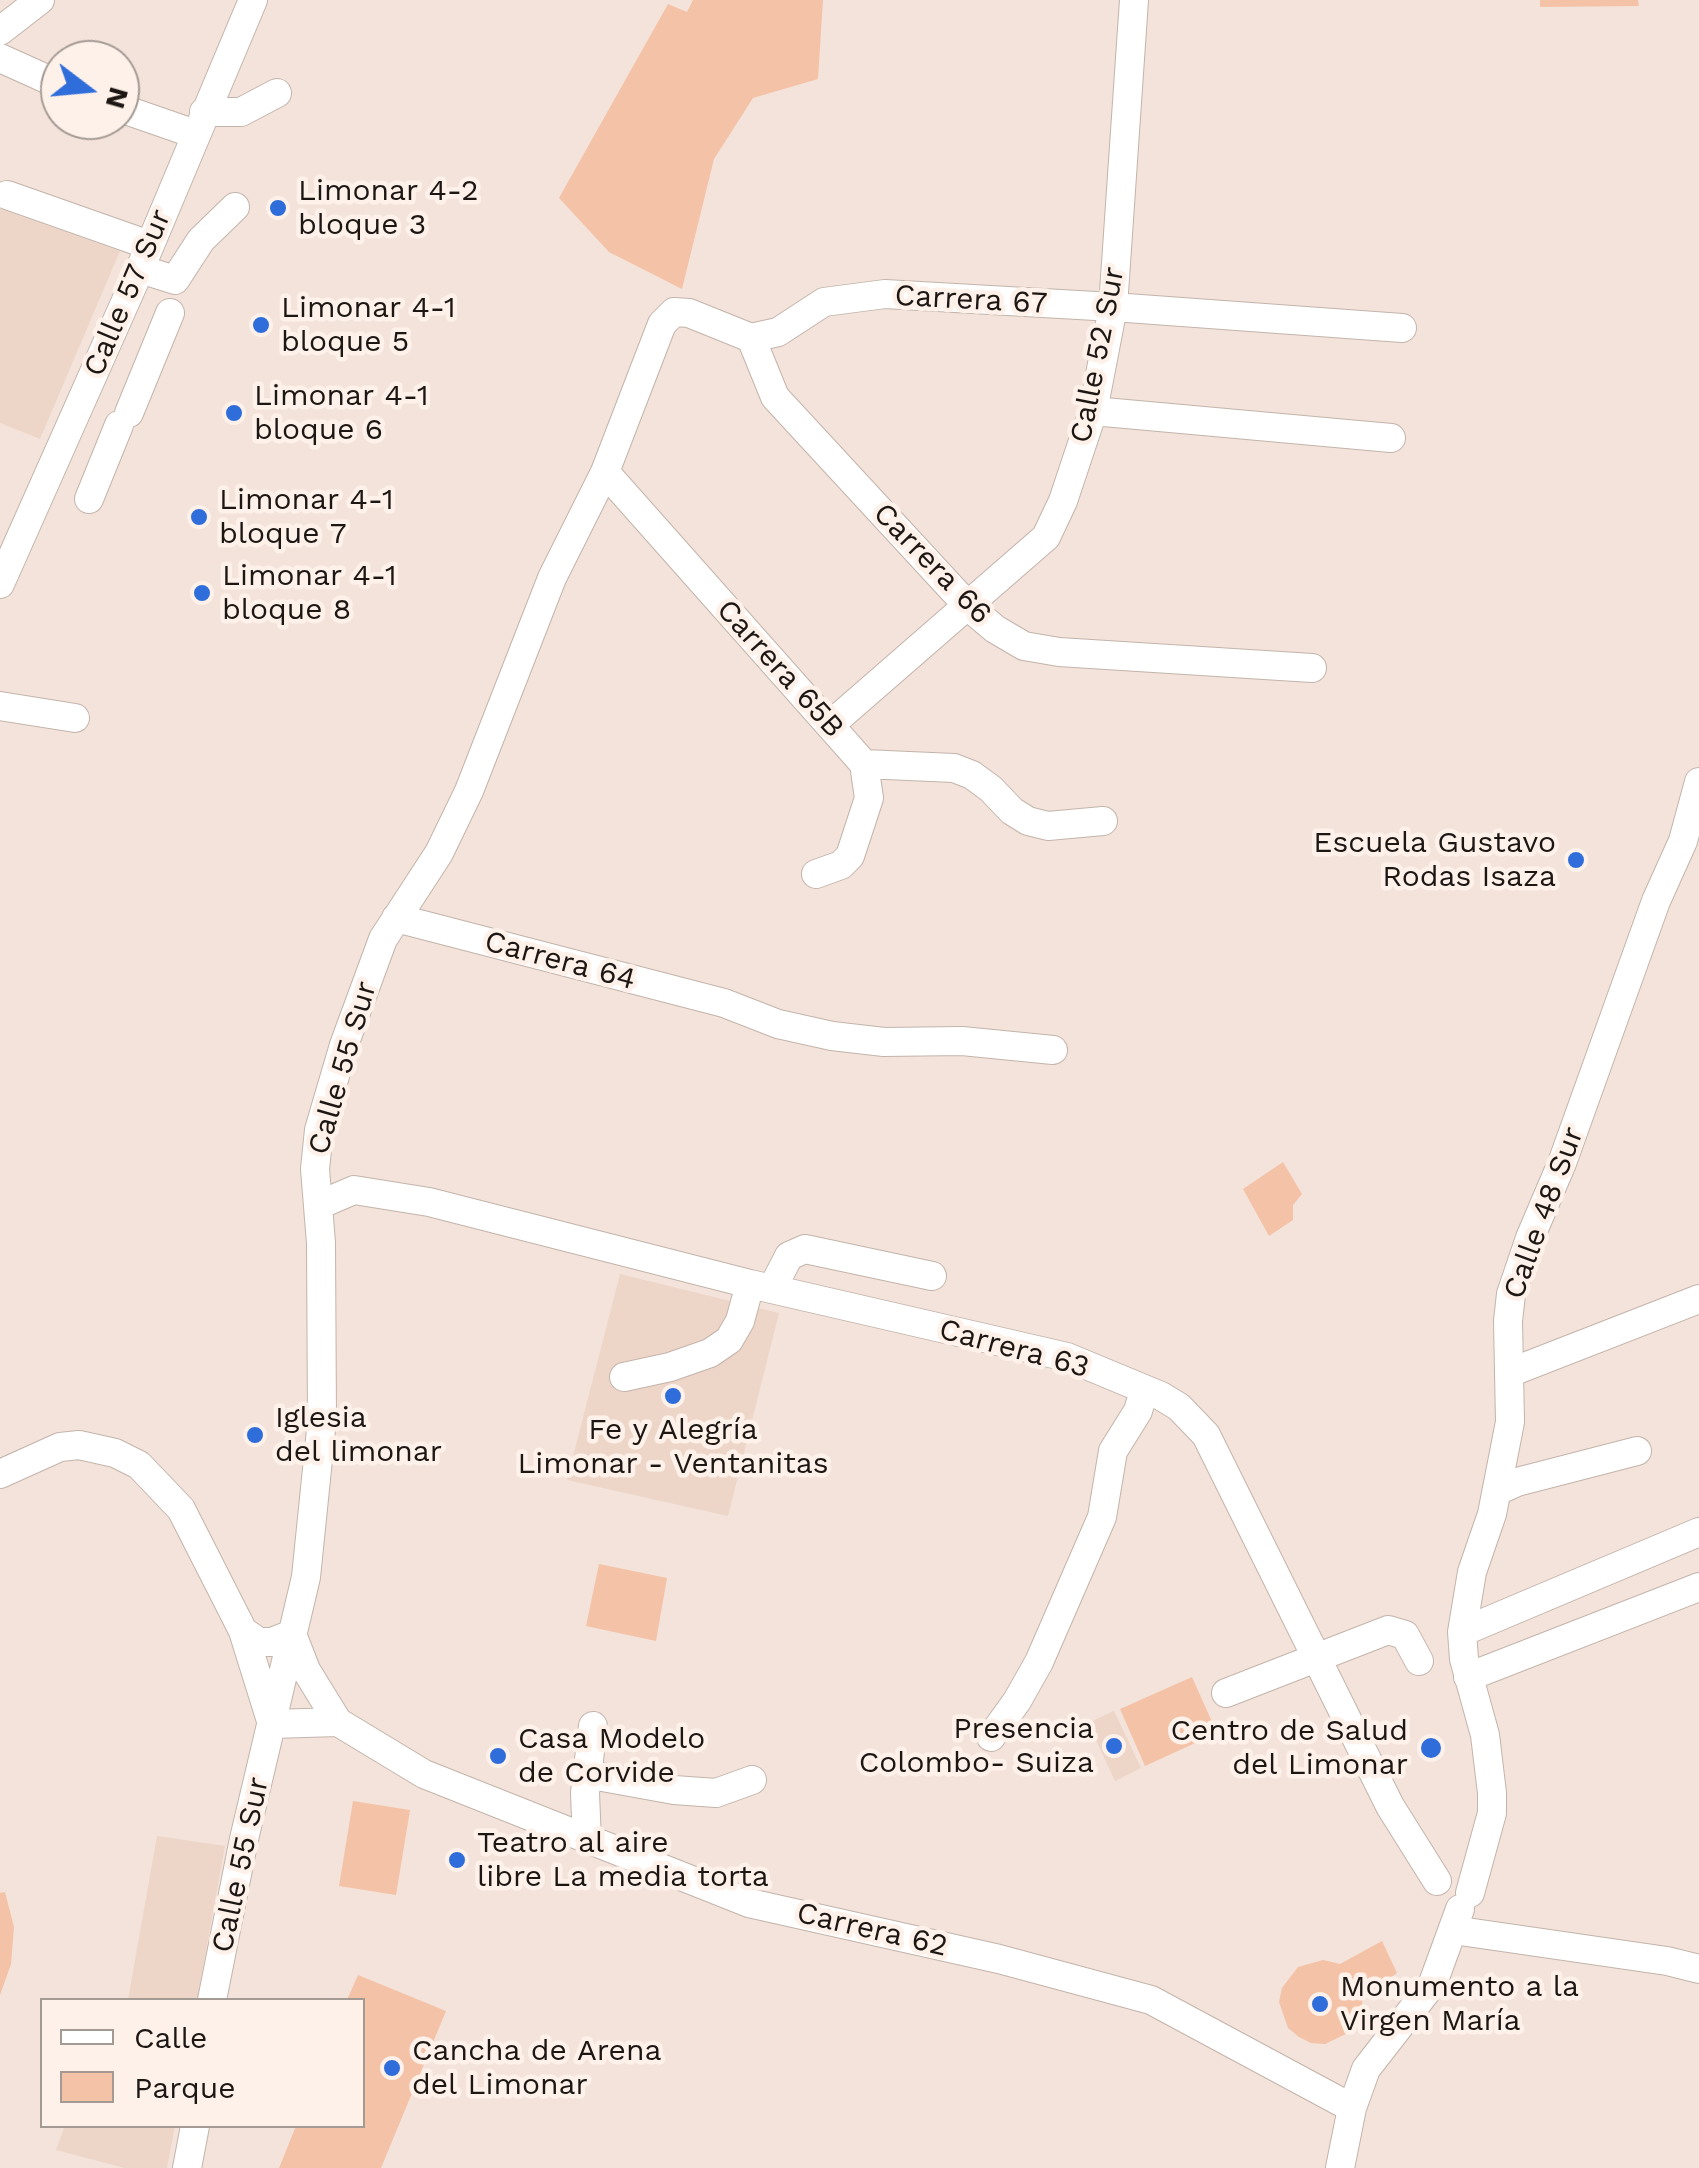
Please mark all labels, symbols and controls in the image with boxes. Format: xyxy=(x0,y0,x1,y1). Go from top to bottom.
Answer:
north arrow xyxy=(40,40,140,140)
text: N xyxy=(99,83,136,112)
place label: Limonar 4-2 bloque 3 xyxy=(298,173,478,244)
marker: Limonar 4-2 bloque 3 xyxy=(267,197,289,219)
street label: Calle 57 Sur xyxy=(77,204,179,382)
street label: Calle 52 Sur xyxy=(1063,264,1133,446)
street label: Carrera 67 xyxy=(894,278,1048,322)
place label: Limonar 4-1 bloque 5 xyxy=(281,290,456,360)
marker: Limonar 4-1 bloque 5 xyxy=(250,314,272,336)
place label: Limonar 4-1 bloque 6 xyxy=(254,378,429,448)
marker: Limonar 4-1 bloque 6 xyxy=(223,402,245,424)
place label: Limonar 4-1 bloque 7 xyxy=(219,482,394,552)
street label: Carrera 66 xyxy=(865,496,999,632)
marker: Limonar 4-1 bloque 7 xyxy=(188,506,210,528)
place label: Limonar 4-1 bloque 8 xyxy=(222,558,397,628)
marker: Limonar 4-1 bloque 8 xyxy=(191,582,213,604)
street label: Carrera 65B xyxy=(709,593,851,745)
place label: Escuela Gustavo Rodas Isaza xyxy=(1313,825,1556,896)
marker: Escuela Gustavo Rodas Isaza xyxy=(1565,849,1587,871)
street label: Carrera 64 xyxy=(481,924,639,998)
street label: Calle 55 Sur xyxy=(301,977,385,1159)
street label: Calle 48 Sur xyxy=(1496,1122,1592,1304)
street label: Carrera 63 xyxy=(935,1312,1093,1386)
marker: Fe y Alegría Limonar - Ventanitas xyxy=(662,1385,684,1407)
place label: Iglesia del limonar xyxy=(275,1400,442,1470)
place label: Fe y Alegría Limonar - Ventanitas xyxy=(517,1412,829,1482)
marker: Iglesia del limonar xyxy=(244,1424,266,1446)
place label: Presencia Colombo- Suiza xyxy=(859,1711,1094,1782)
place label: Centro de Salud del Limonar xyxy=(1170,1713,1408,1784)
place label: Casa Modelo de Corvide xyxy=(518,1721,705,1792)
marker: Presencia Colombo- Suiza xyxy=(1103,1735,1125,1757)
marker: Centro de Salud del Limonar xyxy=(1418,1735,1444,1761)
marker: Casa Modelo de Corvide xyxy=(487,1745,509,1767)
street label: Calle 55 Sur xyxy=(205,1774,277,1956)
place label: Teatro al aire libre La media torta xyxy=(477,1825,769,1896)
marker: Teatro al aire libre La media torta xyxy=(446,1849,468,1871)
street label: Carrera 62 xyxy=(793,1895,951,1965)
place label: Monumento a la Virgen María xyxy=(1340,1969,1579,2040)
marker: Monumento a la Virgen María xyxy=(1309,1993,1331,2015)
legend xyxy=(40,1998,365,2128)
text: Calle xyxy=(134,2020,207,2055)
place label: Cancha de Arena del Limonar xyxy=(412,2033,661,2104)
marker: Cancha de Arena del Limonar xyxy=(381,2057,403,2079)
text: Parque xyxy=(134,2070,236,2105)

